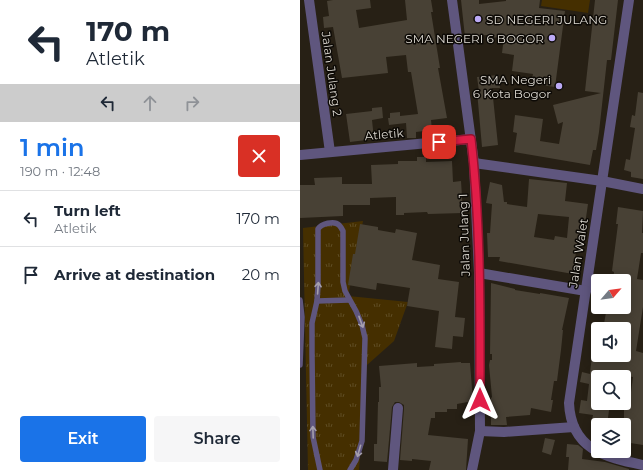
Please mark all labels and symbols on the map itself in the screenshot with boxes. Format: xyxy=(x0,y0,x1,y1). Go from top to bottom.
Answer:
place label: SD NEGERI JULANG xyxy=(486,12,607,27)
marker: SD NEGERI JULANG xyxy=(473,14,483,24)
street label: Jalan Julang 2 xyxy=(318,30,345,117)
place label: SMA NEGERI 6 BOGOR xyxy=(405,31,544,46)
marker: SMA NEGERI 6 BOGOR xyxy=(547,33,557,43)
place label: SMA Negeri 6 Kota Bogor xyxy=(473,72,551,101)
marker: SMA Negeri 6 Kota Bogor xyxy=(554,81,564,91)
street label: Atletik xyxy=(364,125,405,143)
pin xyxy=(422,125,456,159)
street label: Jalan Julang 1 xyxy=(455,193,473,278)
street label: Jalan Walet xyxy=(565,217,591,290)
north arrow xyxy=(591,274,631,314)
one-way arrow xyxy=(314,282,321,295)
one-way arrow xyxy=(357,315,365,327)
position arrow xyxy=(459,379,501,421)
one-way arrow xyxy=(310,426,317,439)
one-way arrow xyxy=(355,444,362,457)

